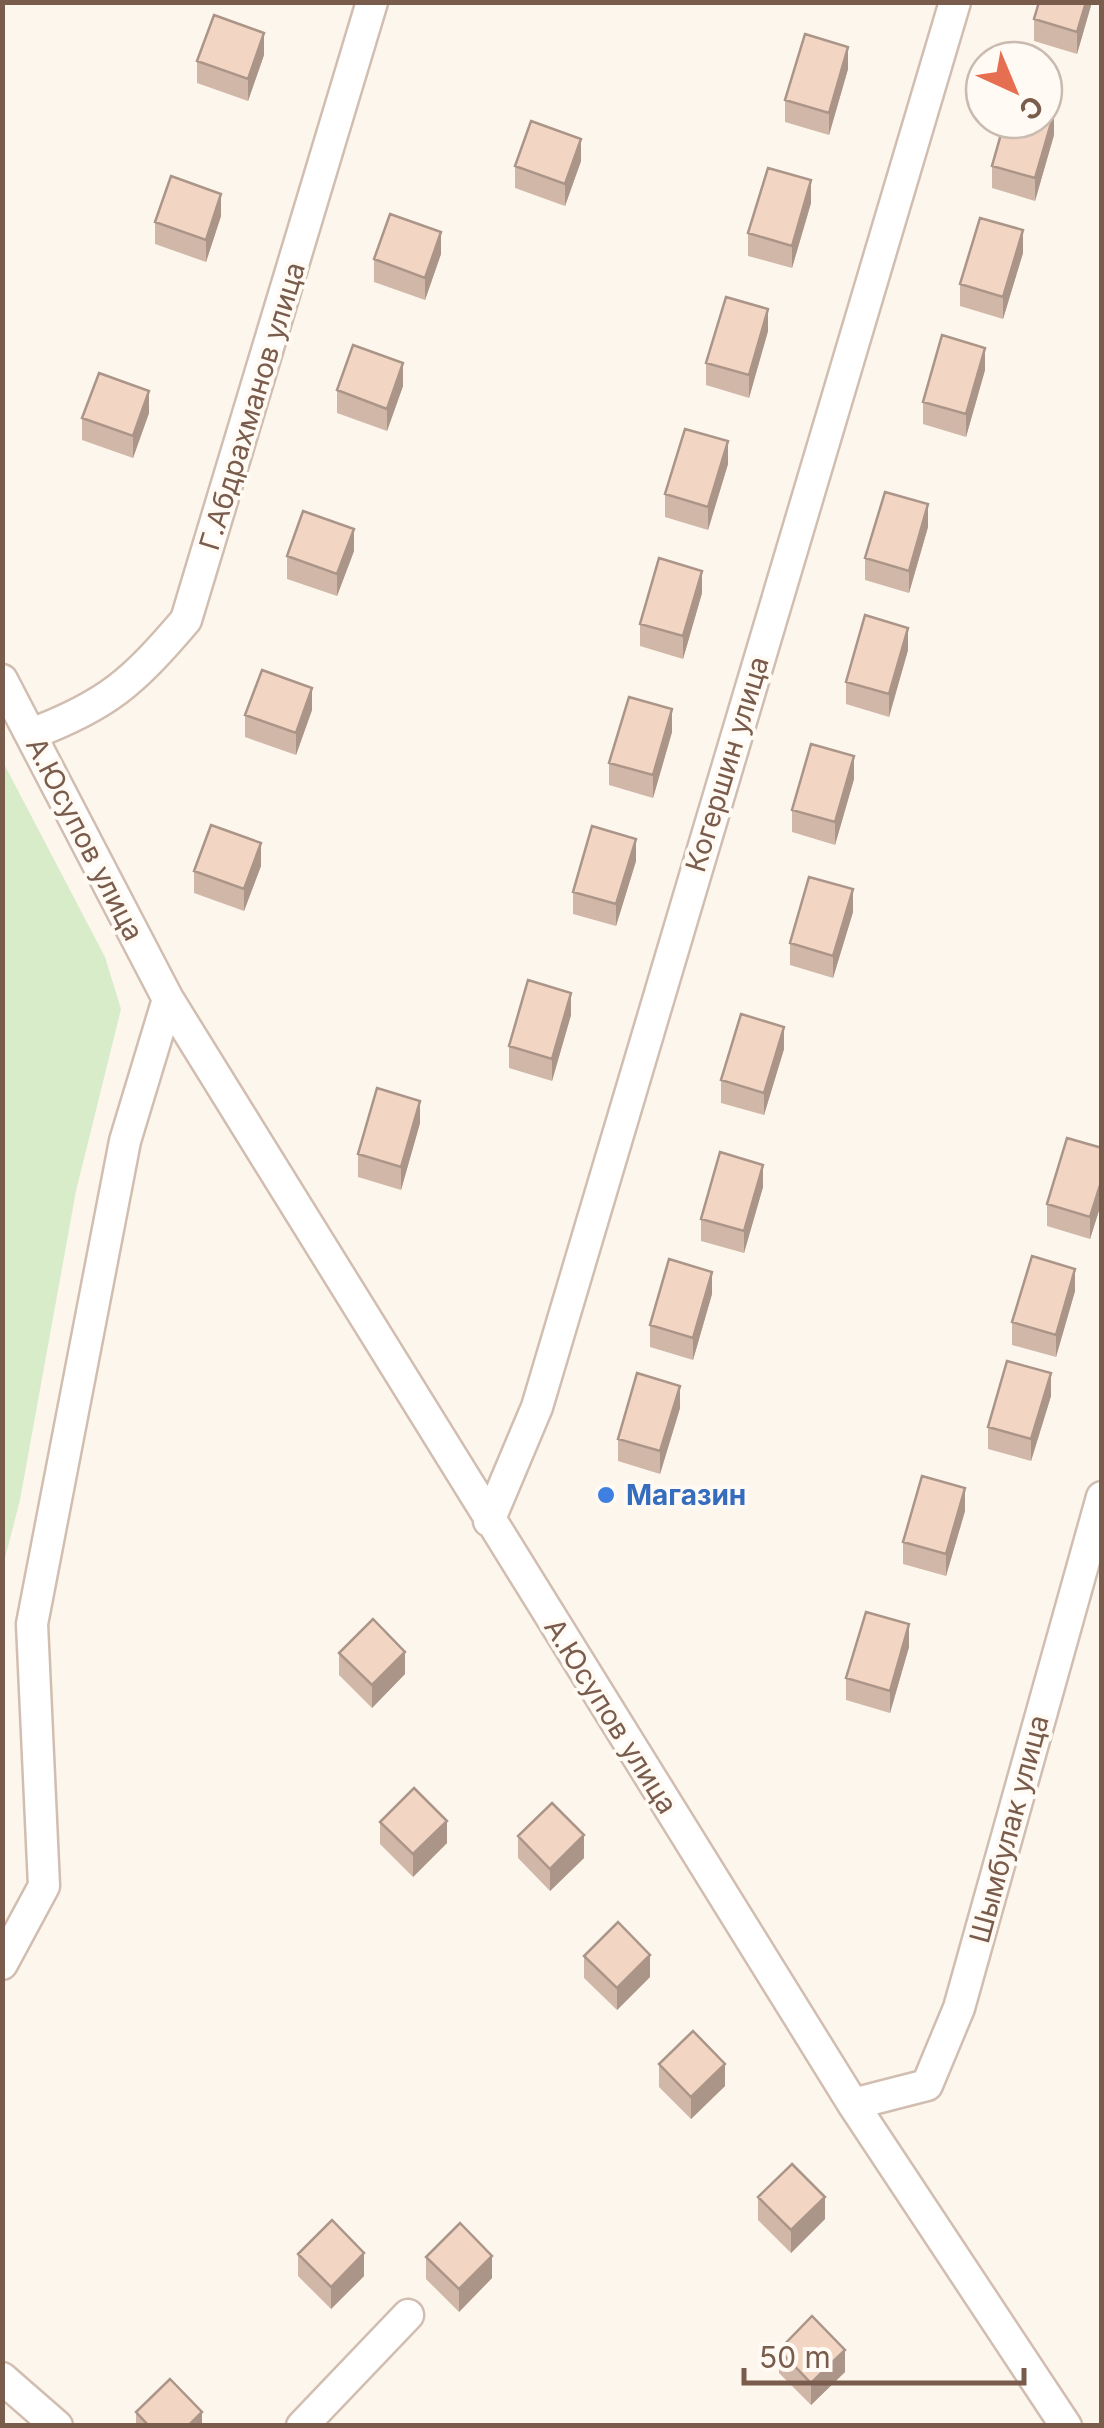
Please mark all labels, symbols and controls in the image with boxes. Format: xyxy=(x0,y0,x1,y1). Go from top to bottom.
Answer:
north arrow xyxy=(964,40,1064,140)
text: С xyxy=(1012,89,1051,127)
street label: Г.Абдрахманов улица xyxy=(192,258,312,554)
street label: Когершин улица xyxy=(678,652,776,876)
street label: А.Юсупов улица xyxy=(19,732,151,946)
place label: Магазин xyxy=(626,1478,746,1512)
marker: Магазин xyxy=(595,1484,617,1506)
street label: А.Юсупов улица xyxy=(537,1612,685,1820)
street label: Шымбулак улица xyxy=(962,1711,1056,1947)
scale bar xyxy=(744,2323,1024,2385)
text: 50 m xyxy=(759,2339,831,2375)

